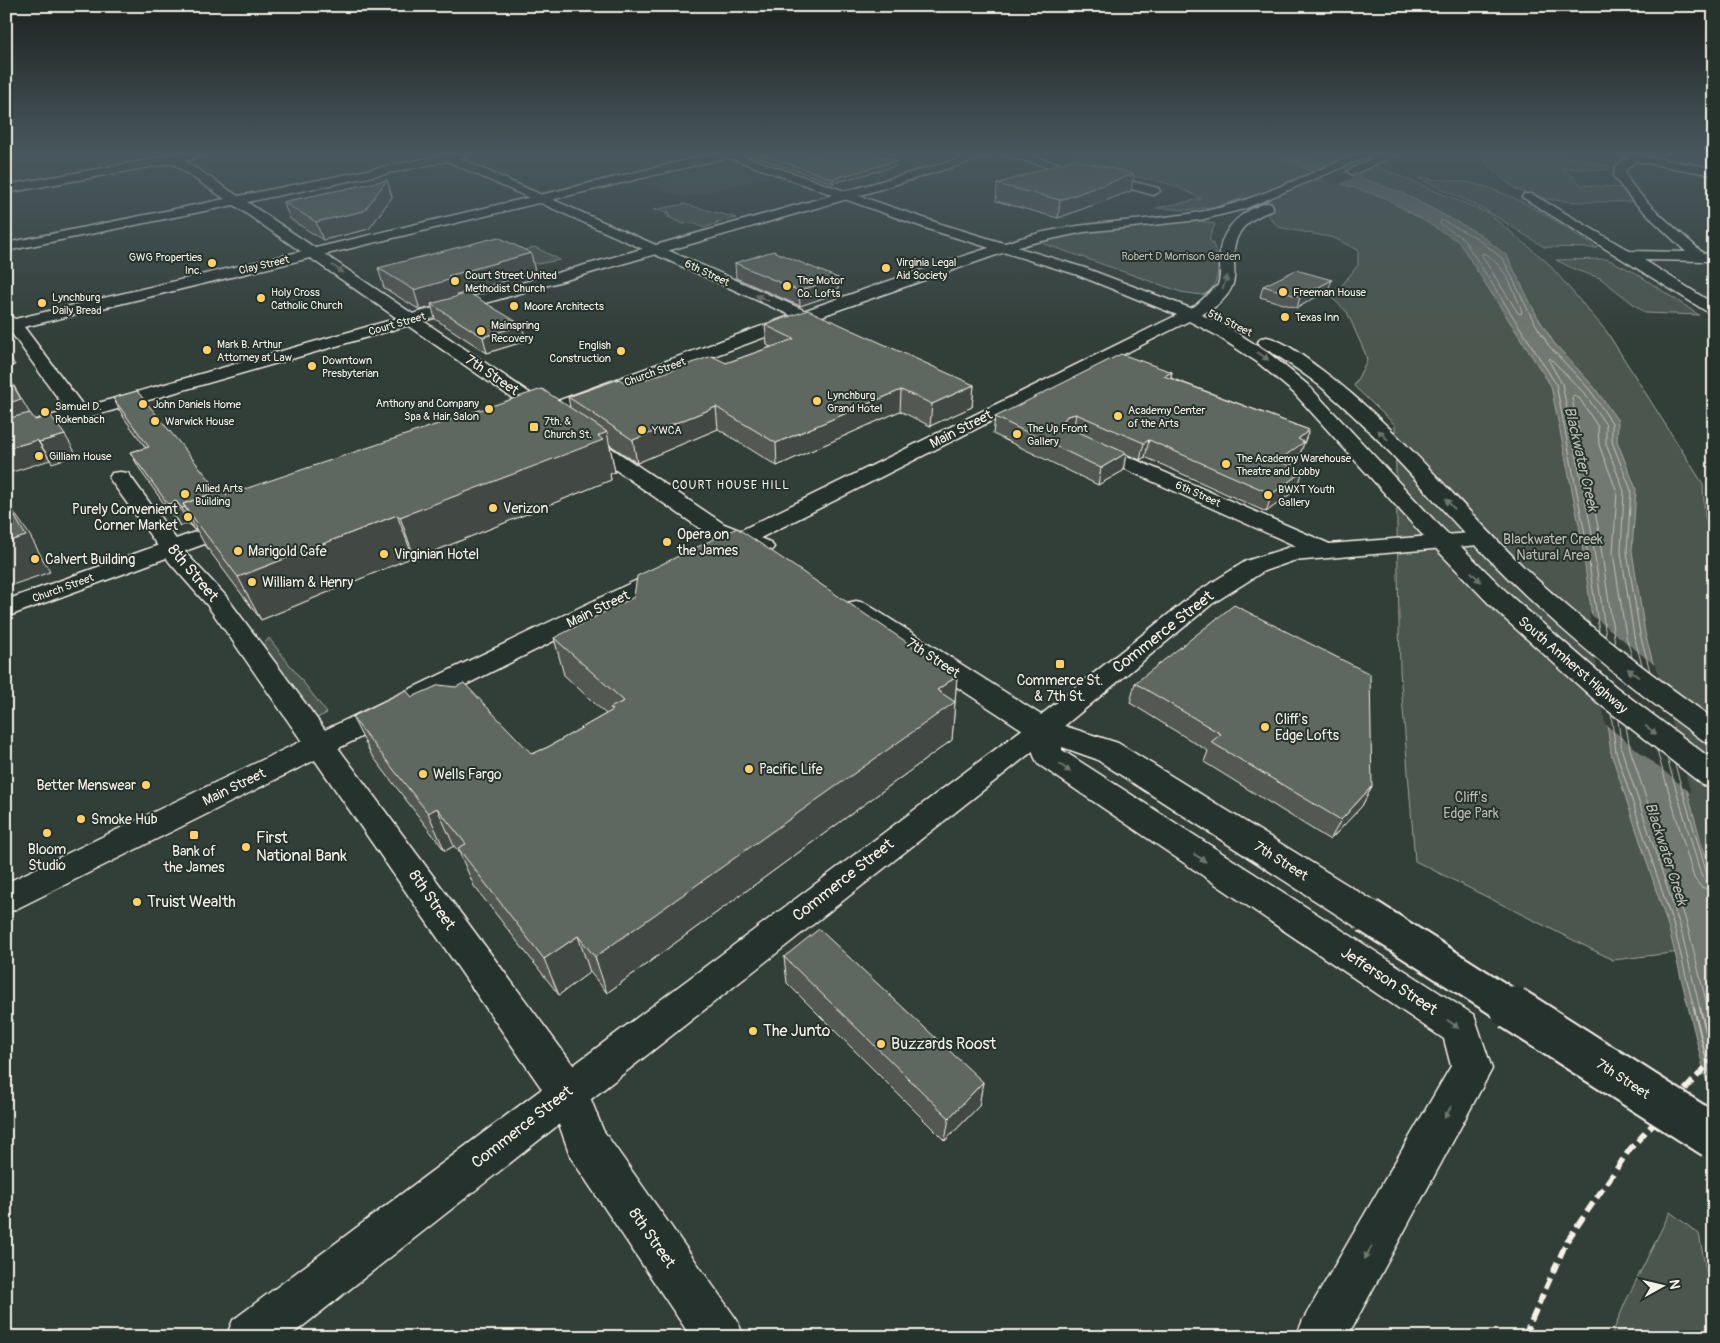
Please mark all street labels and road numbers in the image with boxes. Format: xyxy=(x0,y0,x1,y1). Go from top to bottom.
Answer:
street label: Clay Street xyxy=(237,253,291,277)
street label: 6th Street xyxy=(682,257,732,289)
street label: 5th Street xyxy=(1206,307,1255,340)
street label: Court Street xyxy=(367,309,428,338)
street label: 7th Street xyxy=(462,351,522,399)
street label: Church Street xyxy=(623,355,688,389)
street label: Main Street xyxy=(927,406,995,452)
street label: 6th Street xyxy=(1173,478,1223,510)
street label: 8th Street xyxy=(163,540,223,606)
street label: Church Street xyxy=(31,571,96,605)
street label: Main Street xyxy=(564,586,633,632)
street label: Commerce Street xyxy=(1108,586,1218,678)
street label: South Amherst Highway xyxy=(1515,613,1631,717)
street label: 7th Street xyxy=(903,634,963,682)
street label: Main Street xyxy=(200,764,269,810)
street label: Commerce Street xyxy=(788,834,898,926)
street label: 7th Street xyxy=(1251,838,1312,884)
street label: 8th Street xyxy=(404,866,460,934)
street label: Jefferson Street xyxy=(1337,942,1442,1020)
street label: 7th Street xyxy=(1593,1055,1653,1103)
street label: Commerce Street xyxy=(467,1081,577,1173)
street label: 8th Street xyxy=(624,1204,680,1272)

